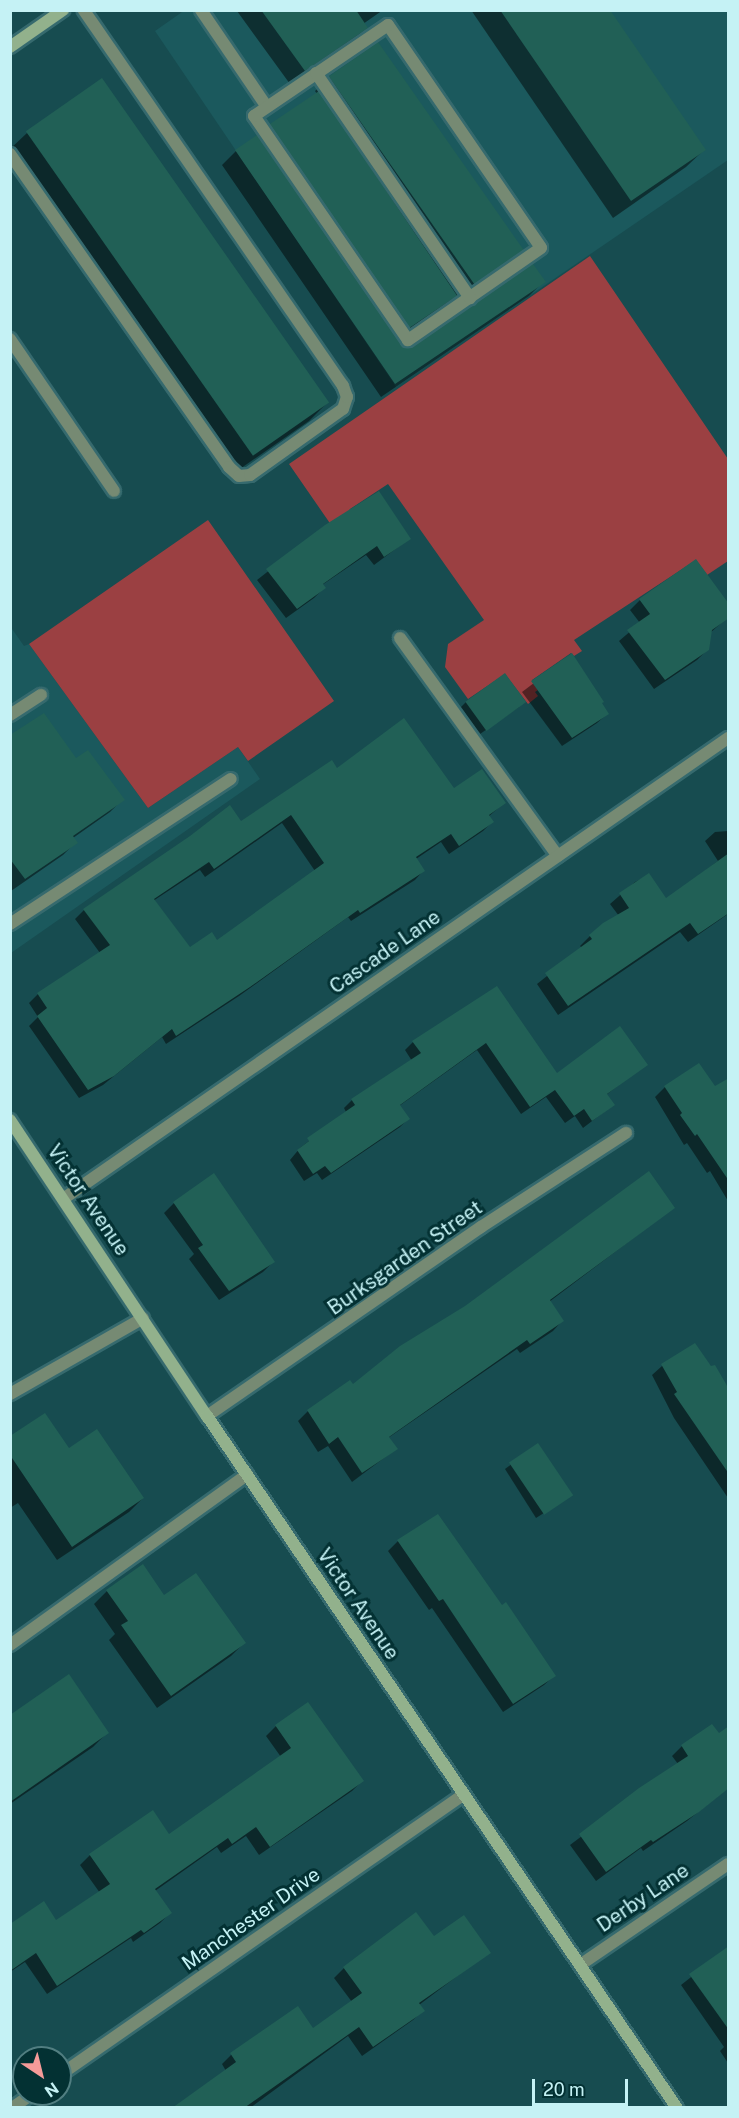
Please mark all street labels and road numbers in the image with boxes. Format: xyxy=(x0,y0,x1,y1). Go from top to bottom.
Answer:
street label: Cascade Lane xyxy=(325,905,445,999)
street label: Victor Avenue xyxy=(42,1140,134,1260)
street label: Burksgarden Street xyxy=(323,1196,487,1320)
street label: Victor Avenue xyxy=(312,1544,404,1664)
street label: Derby Lane xyxy=(593,1859,693,1937)
street label: Manchester Drive xyxy=(177,1862,325,1976)

